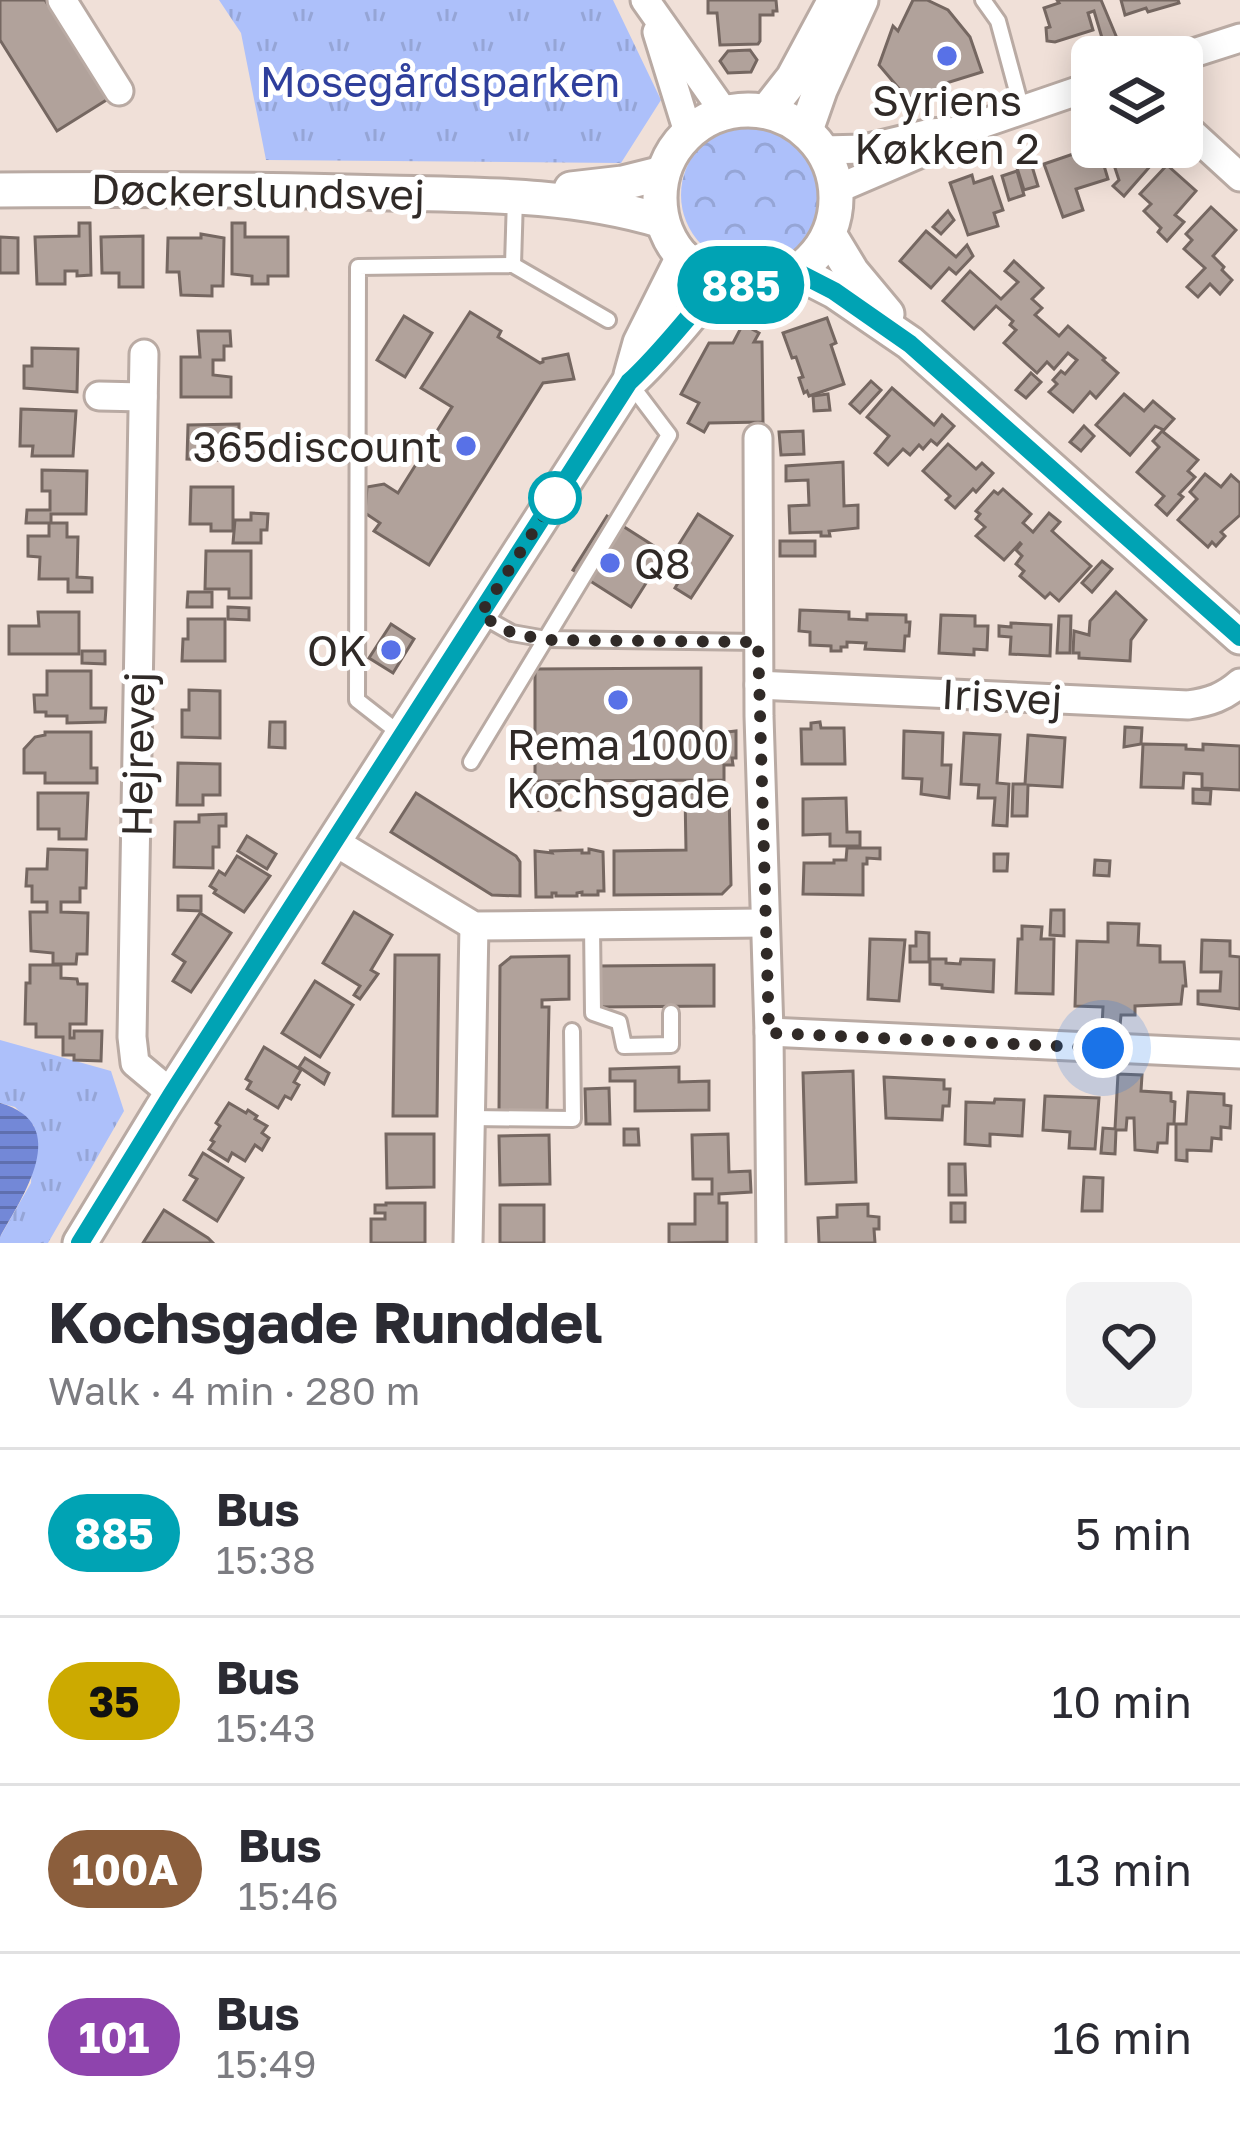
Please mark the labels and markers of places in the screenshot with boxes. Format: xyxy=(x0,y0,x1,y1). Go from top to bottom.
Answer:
marker: Syriens Køkken 2 xyxy=(934,43,960,69)
place label: Syriens Køkken 2 xyxy=(854,75,1040,173)
place label: 365discount xyxy=(193,421,442,471)
marker: 365discount xyxy=(453,433,479,459)
unlabelled marker xyxy=(530,473,580,523)
place label: Q8 xyxy=(634,538,691,588)
marker: Q8 xyxy=(597,550,623,576)
place label: OK xyxy=(307,625,367,675)
marker: OK xyxy=(378,637,404,663)
marker: Rema 1000 Kochsgade xyxy=(605,687,631,713)
place label: Rema 1000 Kochsgade xyxy=(506,719,730,817)

